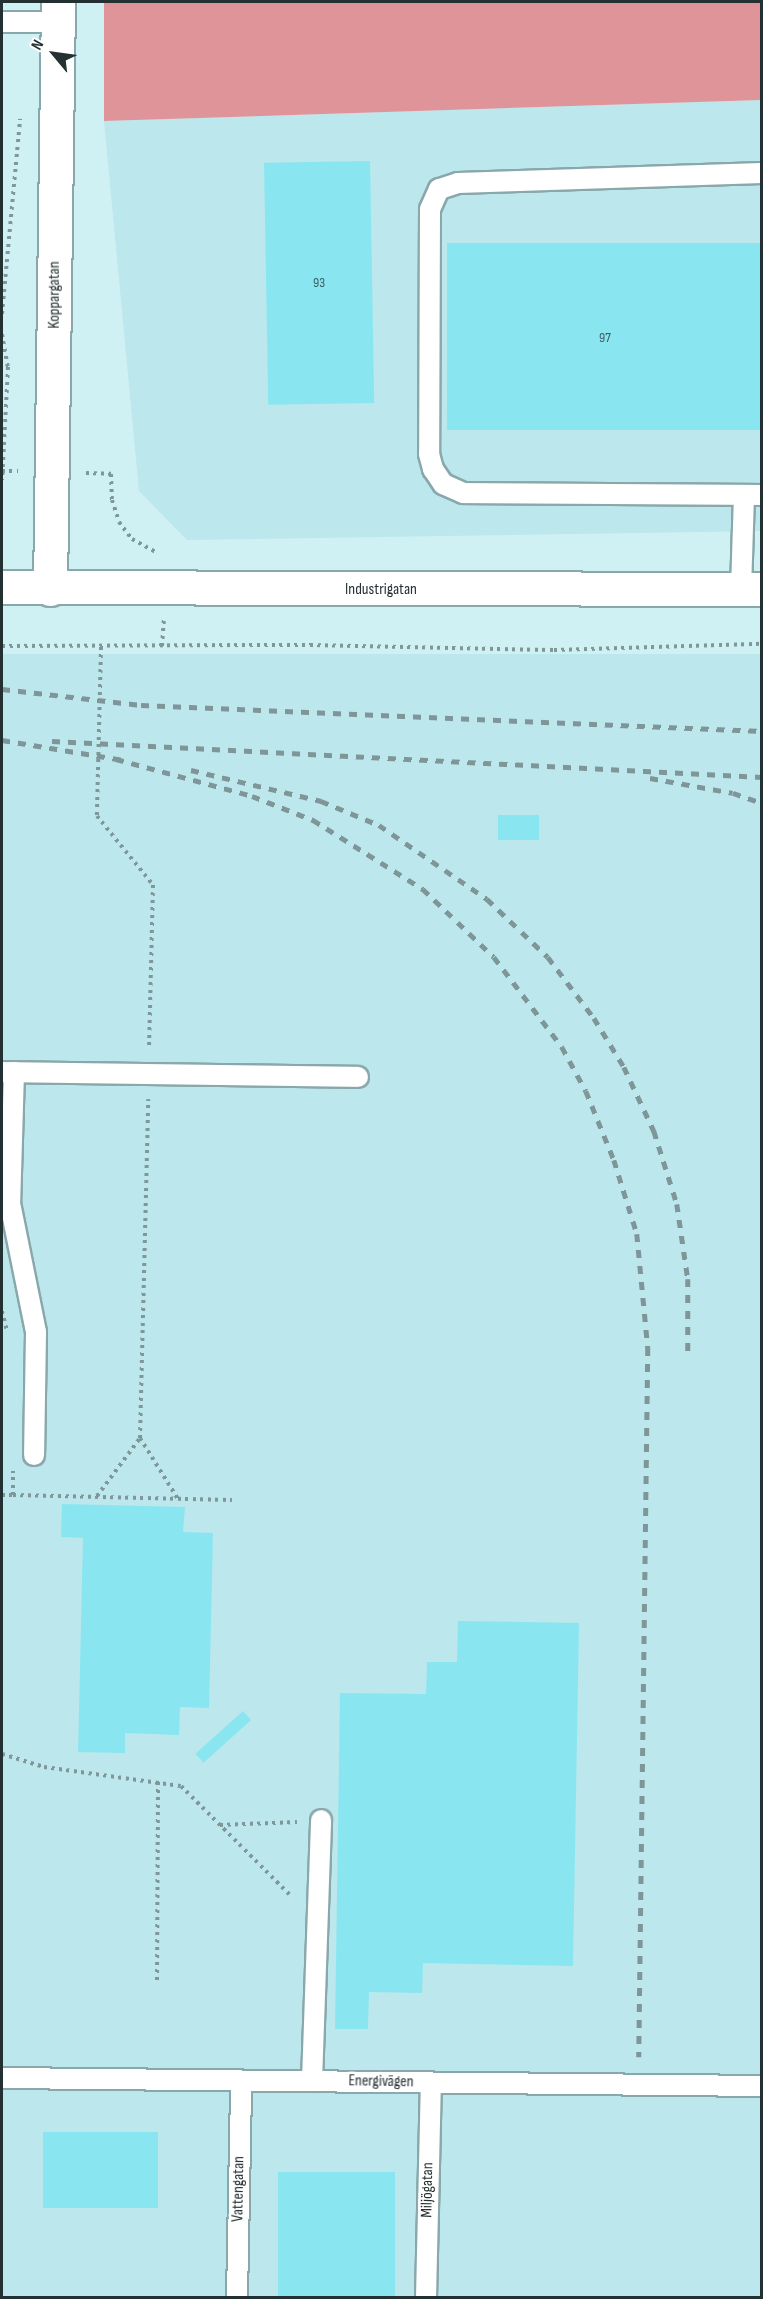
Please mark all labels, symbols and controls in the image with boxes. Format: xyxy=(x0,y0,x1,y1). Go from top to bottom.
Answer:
north arrow xyxy=(24,24,84,84)
text: N xyxy=(27,37,48,53)
street label: Koppargatan xyxy=(45,261,65,329)
house number: 93 xyxy=(313,275,325,291)
house number: 97 xyxy=(599,330,611,346)
street label: Industrigatan xyxy=(345,580,417,600)
street label: Energivägen xyxy=(348,2072,414,2092)
street label: Vattengatan xyxy=(229,2156,249,2222)
street label: Miljögatan xyxy=(418,2162,438,2218)

